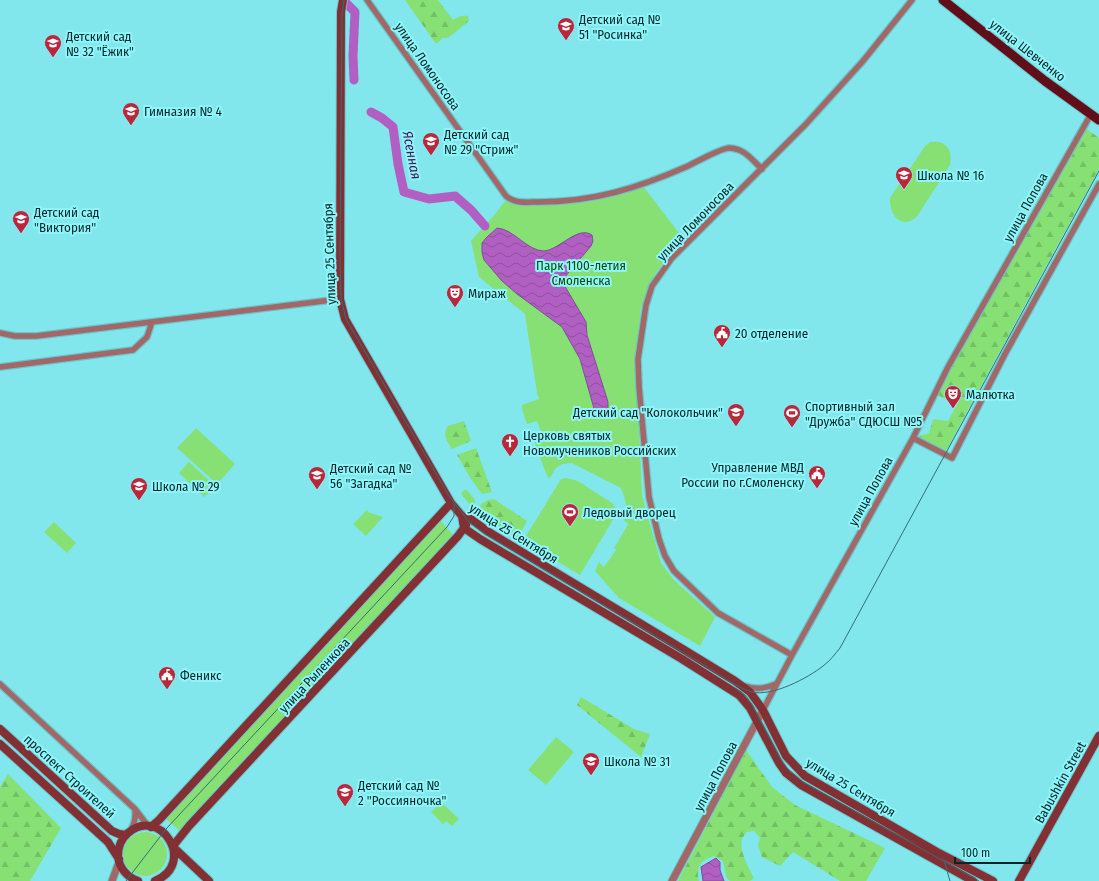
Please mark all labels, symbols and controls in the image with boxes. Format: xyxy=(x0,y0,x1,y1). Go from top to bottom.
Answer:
place label: Детский сад № 51 "Росинка" xyxy=(578,12,660,42)
school or university icon: Детский сад № 51 "Росинка" xyxy=(556,16,576,41)
street label: улица Шевченко xyxy=(987,16,1069,85)
street label: улица Ломоносова xyxy=(392,20,463,113)
place label: Детский сад № 32 "Ёжик" xyxy=(65,29,134,59)
school or university icon: Детский сад № 32 "Ёжик" xyxy=(43,33,63,58)
school or university icon: Гимназия № 4 xyxy=(121,101,141,126)
place label: Гимназия № 4 xyxy=(144,104,222,119)
place label: Детский сад № 29 "Стриж" xyxy=(443,127,518,157)
water label: Ясенная xyxy=(398,128,425,181)
school or university icon: Детский сад № 29 "Стриж" xyxy=(421,131,441,156)
school or university icon: Школа № 16 xyxy=(894,165,914,190)
place label: Школа № 16 xyxy=(917,168,984,183)
street label: улица Попова xyxy=(1000,170,1051,244)
street label: улица Ломоносова xyxy=(654,179,737,264)
street label: улица 25 Сентября xyxy=(320,203,339,305)
place label: Детский сад "Виктория" xyxy=(33,205,100,235)
school or university icon: Детский сад "Виктория" xyxy=(11,209,31,234)
park label: Парк 1100-летия Смоленска xyxy=(536,258,626,288)
theatre icon: Мираж xyxy=(445,283,465,308)
place label: Мираж xyxy=(468,286,506,301)
public building icon: 20 отделение xyxy=(712,323,732,348)
place label: 20 отделение xyxy=(735,326,808,341)
theatre icon: Малютка xyxy=(943,384,963,409)
place label: Малютка xyxy=(966,387,1015,402)
place label: Спортивный зал "Дружба" СДЮСШ №5 xyxy=(805,399,922,429)
school or university icon: Детский сад "Колокольчик" xyxy=(726,402,746,427)
sports icon: Спортивный зал "Дружба" СДЮСШ №5 xyxy=(782,403,802,428)
place label: Детский сад "Колокольчик" xyxy=(572,405,723,420)
place label: Церковь святых Новомучеников Российских xyxy=(523,428,677,458)
church icon: Церковь святых Новомучеников Российских xyxy=(500,432,520,457)
street label: улица Попова xyxy=(845,454,896,528)
place label: Управление МВД России по г.Смоленску xyxy=(681,460,804,490)
place label: Детский сад № 56 "Загадка" xyxy=(329,461,411,491)
public building icon: Управление МВД России по г.Смоленску xyxy=(807,464,827,489)
school or university icon: Детский сад № 56 "Загадка" xyxy=(307,465,327,490)
school or university icon: Школа № 29 xyxy=(129,476,149,501)
place label: Школа № 29 xyxy=(152,479,220,494)
street label: улица 25 Сентября xyxy=(467,500,561,567)
sports icon: Ледовый дворец xyxy=(560,502,580,527)
place label: Ледовый дворец xyxy=(583,505,676,520)
street label: улица Рыленкова xyxy=(276,635,353,716)
public building icon: Феникс xyxy=(157,665,177,690)
place label: Феникс xyxy=(180,668,222,683)
street label: проспект Строителей xyxy=(21,732,118,821)
street label: Babushkin Street xyxy=(1032,738,1089,826)
street label: улица Попова xyxy=(691,739,740,814)
school or university icon: Школа № 31 xyxy=(581,751,601,776)
place label: Школа № 31 xyxy=(604,754,670,769)
street label: улица 25 Сентября xyxy=(803,755,898,820)
place label: Детский сад № 2 "Россияночка" xyxy=(357,778,447,808)
school or university icon: Детский сад № 2 "Россияночка" xyxy=(335,782,355,807)
scale bar xyxy=(955,839,1030,865)
text: 100 m xyxy=(961,846,990,860)

